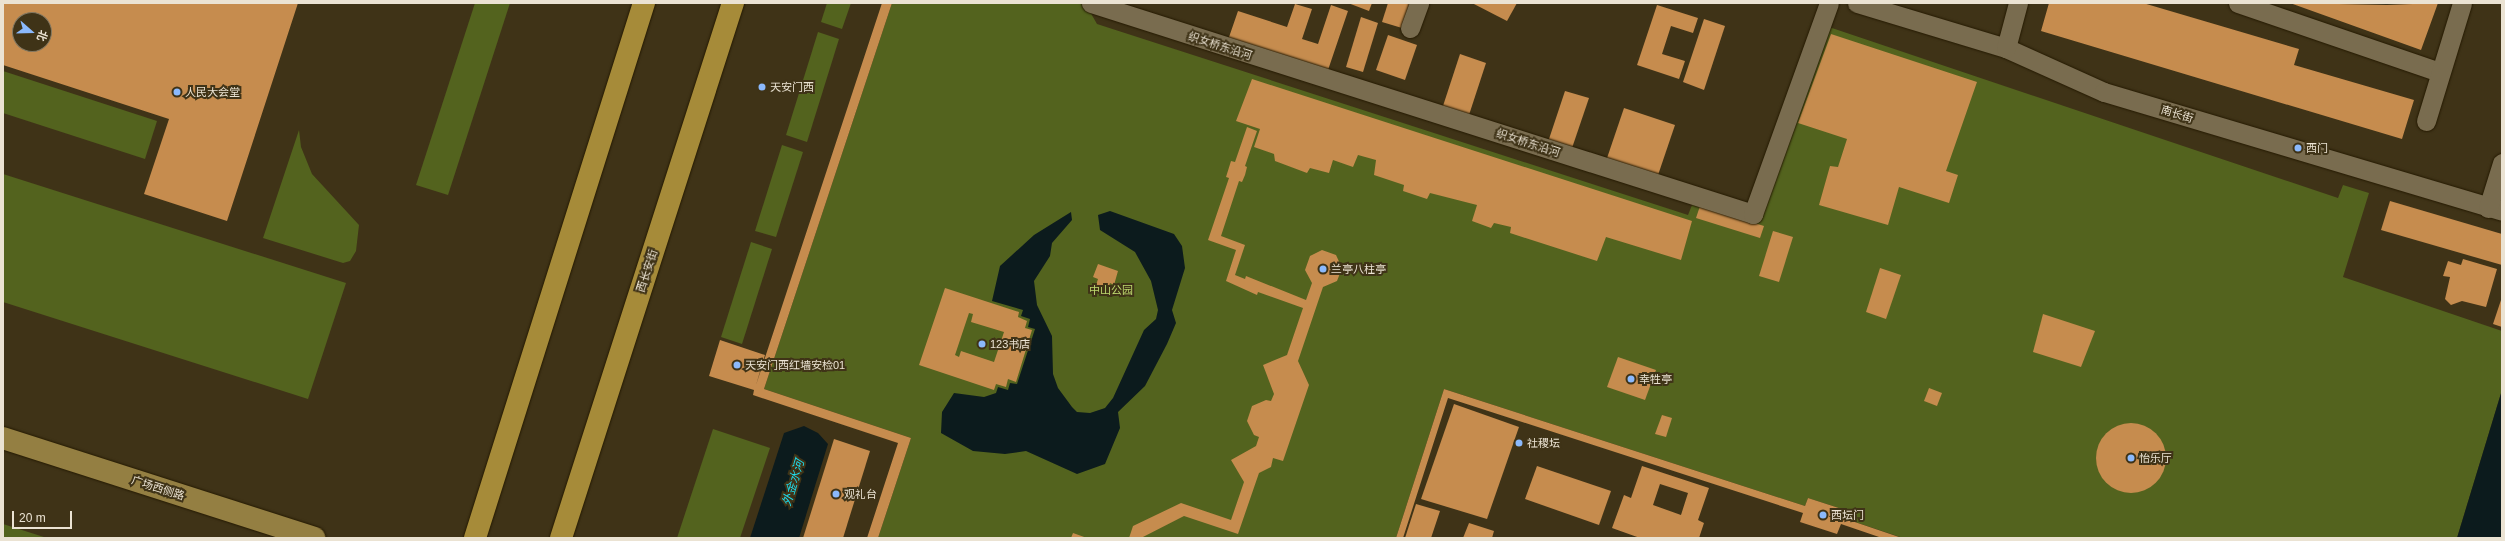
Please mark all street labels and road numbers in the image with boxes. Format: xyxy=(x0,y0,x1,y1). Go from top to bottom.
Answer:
street label: 织女桥东沿河 xyxy=(1187,30,1253,62)
street label: 南长街 xyxy=(2159,103,2195,125)
street label: 织女桥东沿河 xyxy=(1495,127,1561,159)
street label: 西长安街 xyxy=(634,248,660,294)
street label: 广场西侧路 xyxy=(130,473,186,503)

